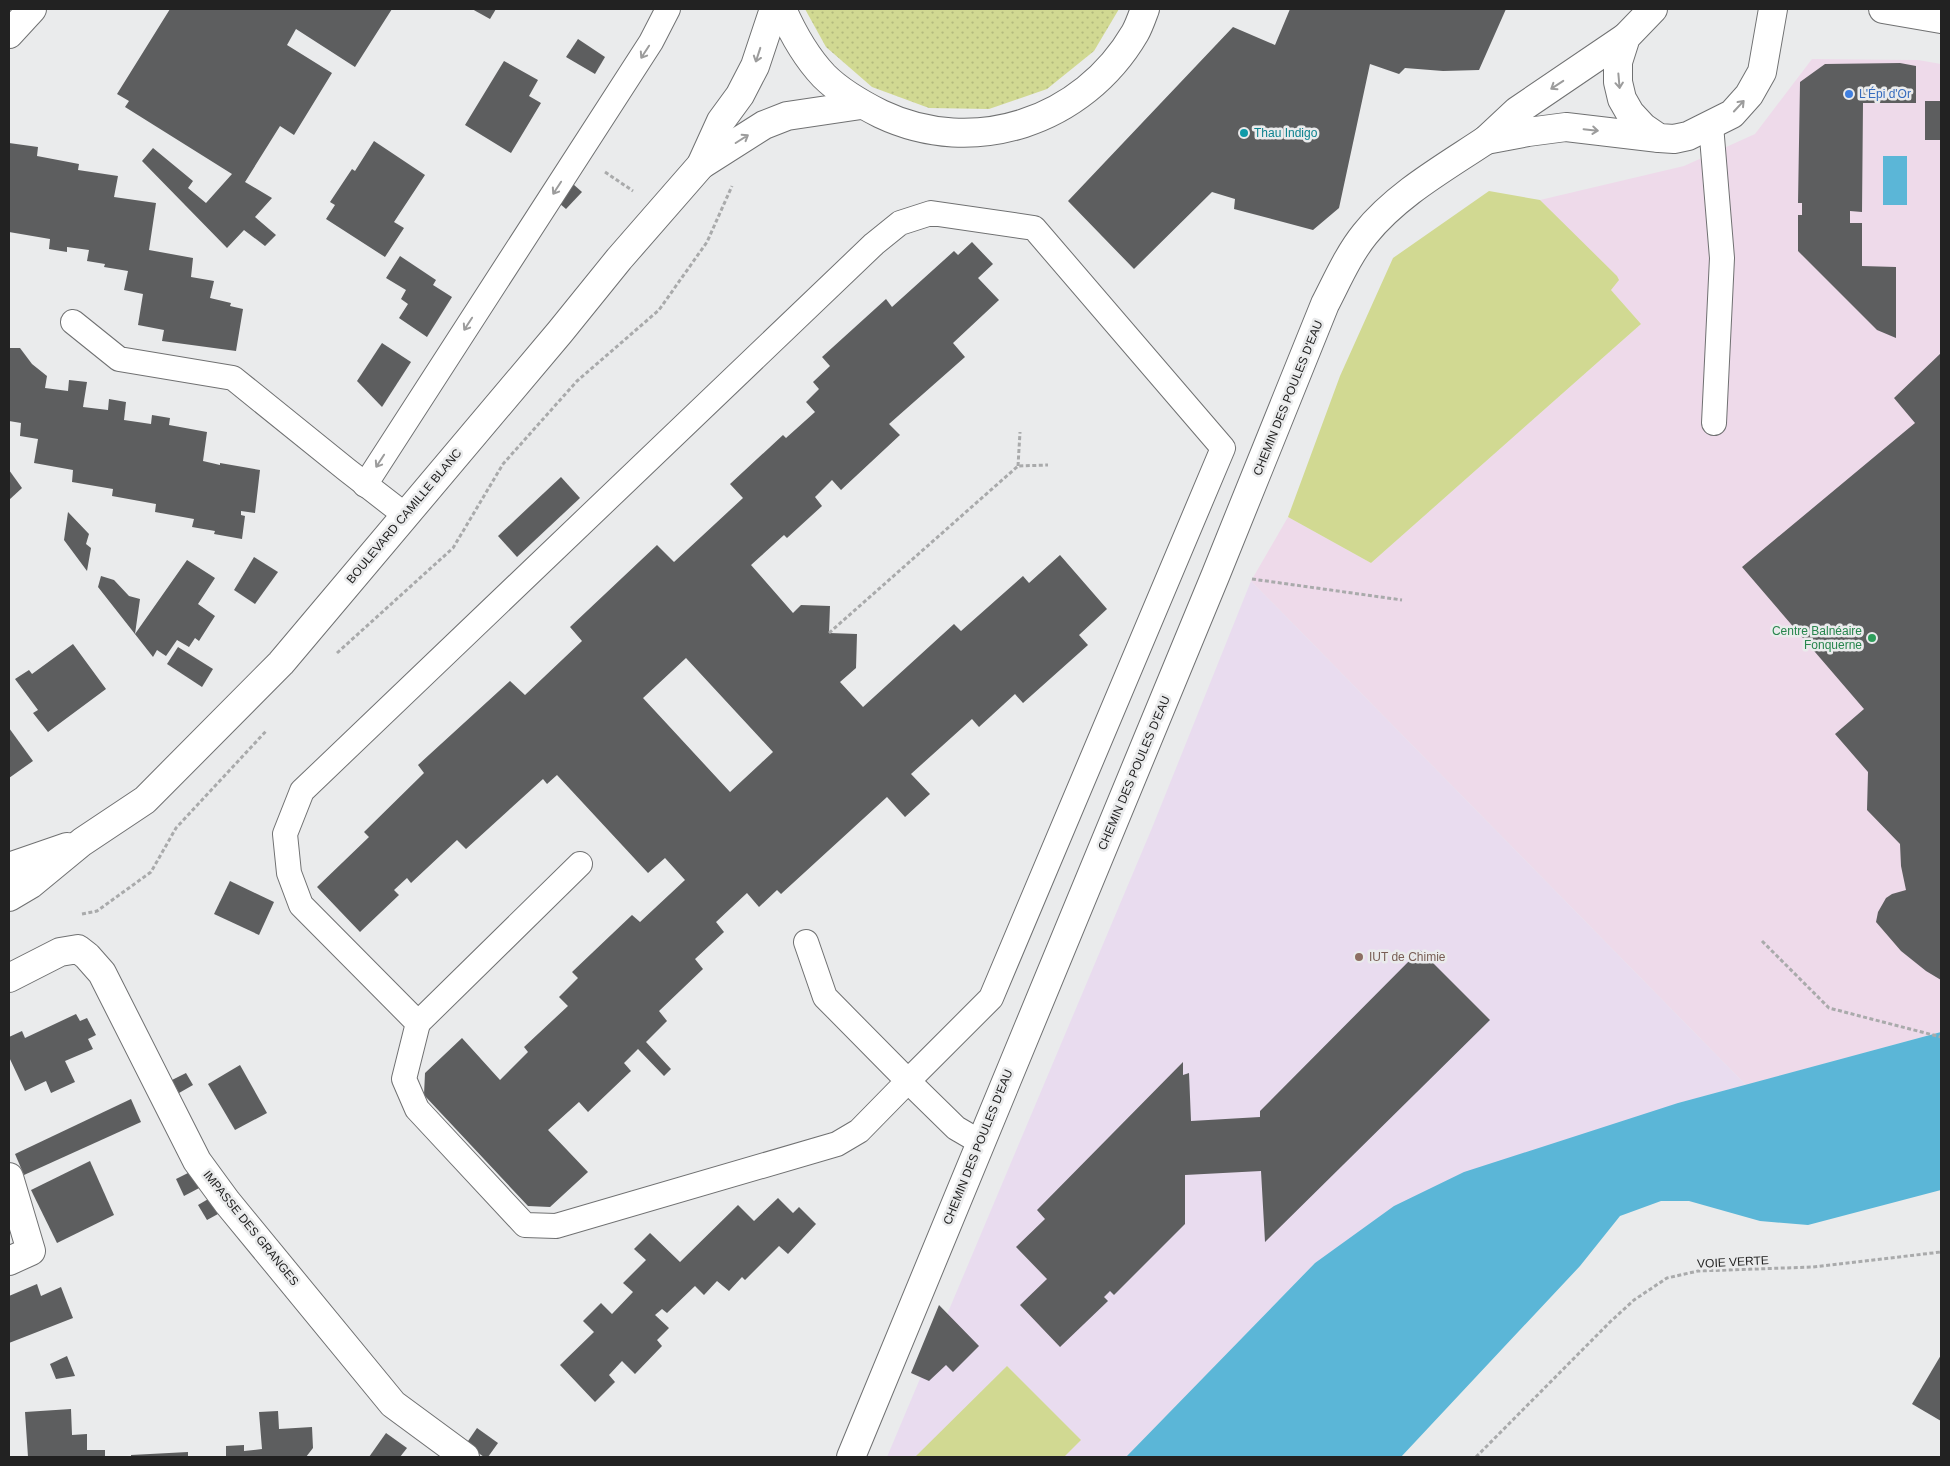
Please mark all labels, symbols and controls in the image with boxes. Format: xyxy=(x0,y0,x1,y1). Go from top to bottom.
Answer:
one-way arrow xyxy=(640,44,650,58)
one-way arrow xyxy=(753,47,763,63)
one-way arrow xyxy=(1614,73,1624,89)
one-way arrow xyxy=(1551,80,1565,90)
place label: L'Épi d'Or xyxy=(1859,86,1911,101)
marker: L'Épi d'Or xyxy=(1843,88,1855,100)
one-way arrow xyxy=(1733,99,1745,112)
one-way arrow xyxy=(1583,125,1599,135)
place label: Thau Indigo xyxy=(1254,126,1318,140)
marker: Thau Indigo xyxy=(1238,127,1250,139)
one-way arrow xyxy=(735,134,749,144)
one-way arrow xyxy=(551,181,562,195)
one-way arrow xyxy=(463,317,473,331)
street label: CHEMIN DES POULES D'EAU xyxy=(1250,318,1326,478)
street label: BOULEVARD CAMILLE BLANC xyxy=(344,446,465,586)
one-way arrow xyxy=(375,453,385,467)
place label: Centre Balnéaire Fonquerne xyxy=(1772,624,1862,652)
marker: Centre Balnéaire Fonquerne xyxy=(1866,632,1878,644)
street label: CHEMIN DES POULES D'EAU xyxy=(1095,694,1173,852)
place label: IUT de Chimie xyxy=(1369,950,1446,964)
marker: IUT de Chimie xyxy=(1353,951,1365,963)
street label: CHEMIN DES POULES D'EAU xyxy=(940,1067,1016,1227)
street label: IMPASSE DES GRANGES xyxy=(200,1168,302,1288)
street label: VOIE VERTE xyxy=(1697,1253,1769,1271)

